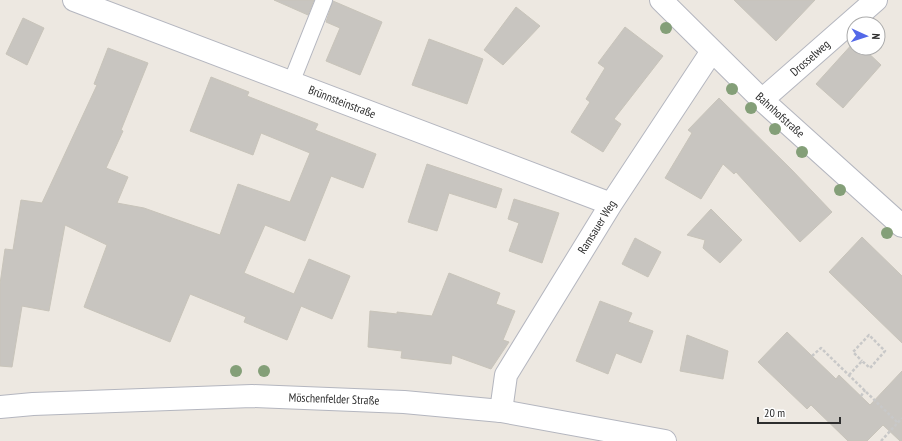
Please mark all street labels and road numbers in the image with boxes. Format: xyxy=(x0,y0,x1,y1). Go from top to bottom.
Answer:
street label: Drosselweg xyxy=(787,36,833,79)
street label: Brünnsteinstraße xyxy=(306,82,378,121)
street label: Bahnhofstraße xyxy=(753,89,808,141)
street label: Ramsauer Weg xyxy=(574,197,619,256)
street label: Möschenfelder Straße xyxy=(288,389,380,408)

